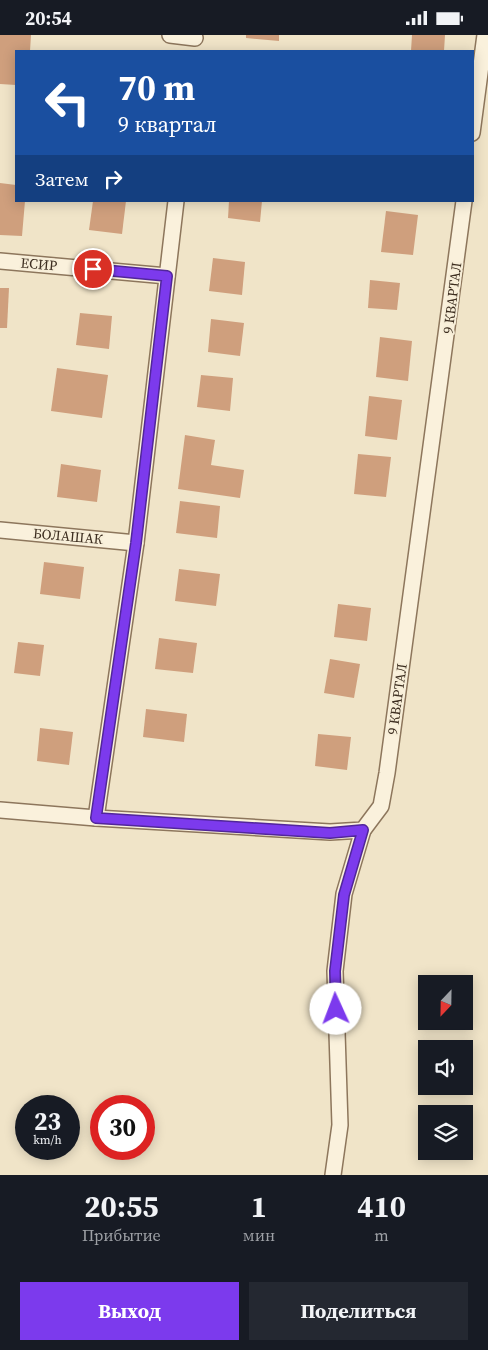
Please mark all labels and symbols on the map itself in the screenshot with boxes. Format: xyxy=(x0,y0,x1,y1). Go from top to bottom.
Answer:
pin xyxy=(72,248,114,290)
street label: ЕСИР xyxy=(20,252,58,276)
street label: 9 КВАРТАЛ xyxy=(438,261,466,335)
street label: БОЛАШАК xyxy=(32,523,105,549)
street label: 9 КВАРТАЛ xyxy=(382,662,412,736)
north arrow xyxy=(418,975,472,1030)
position arrow xyxy=(309,982,361,1034)
speed limit sign: 30 xyxy=(90,1095,155,1160)

